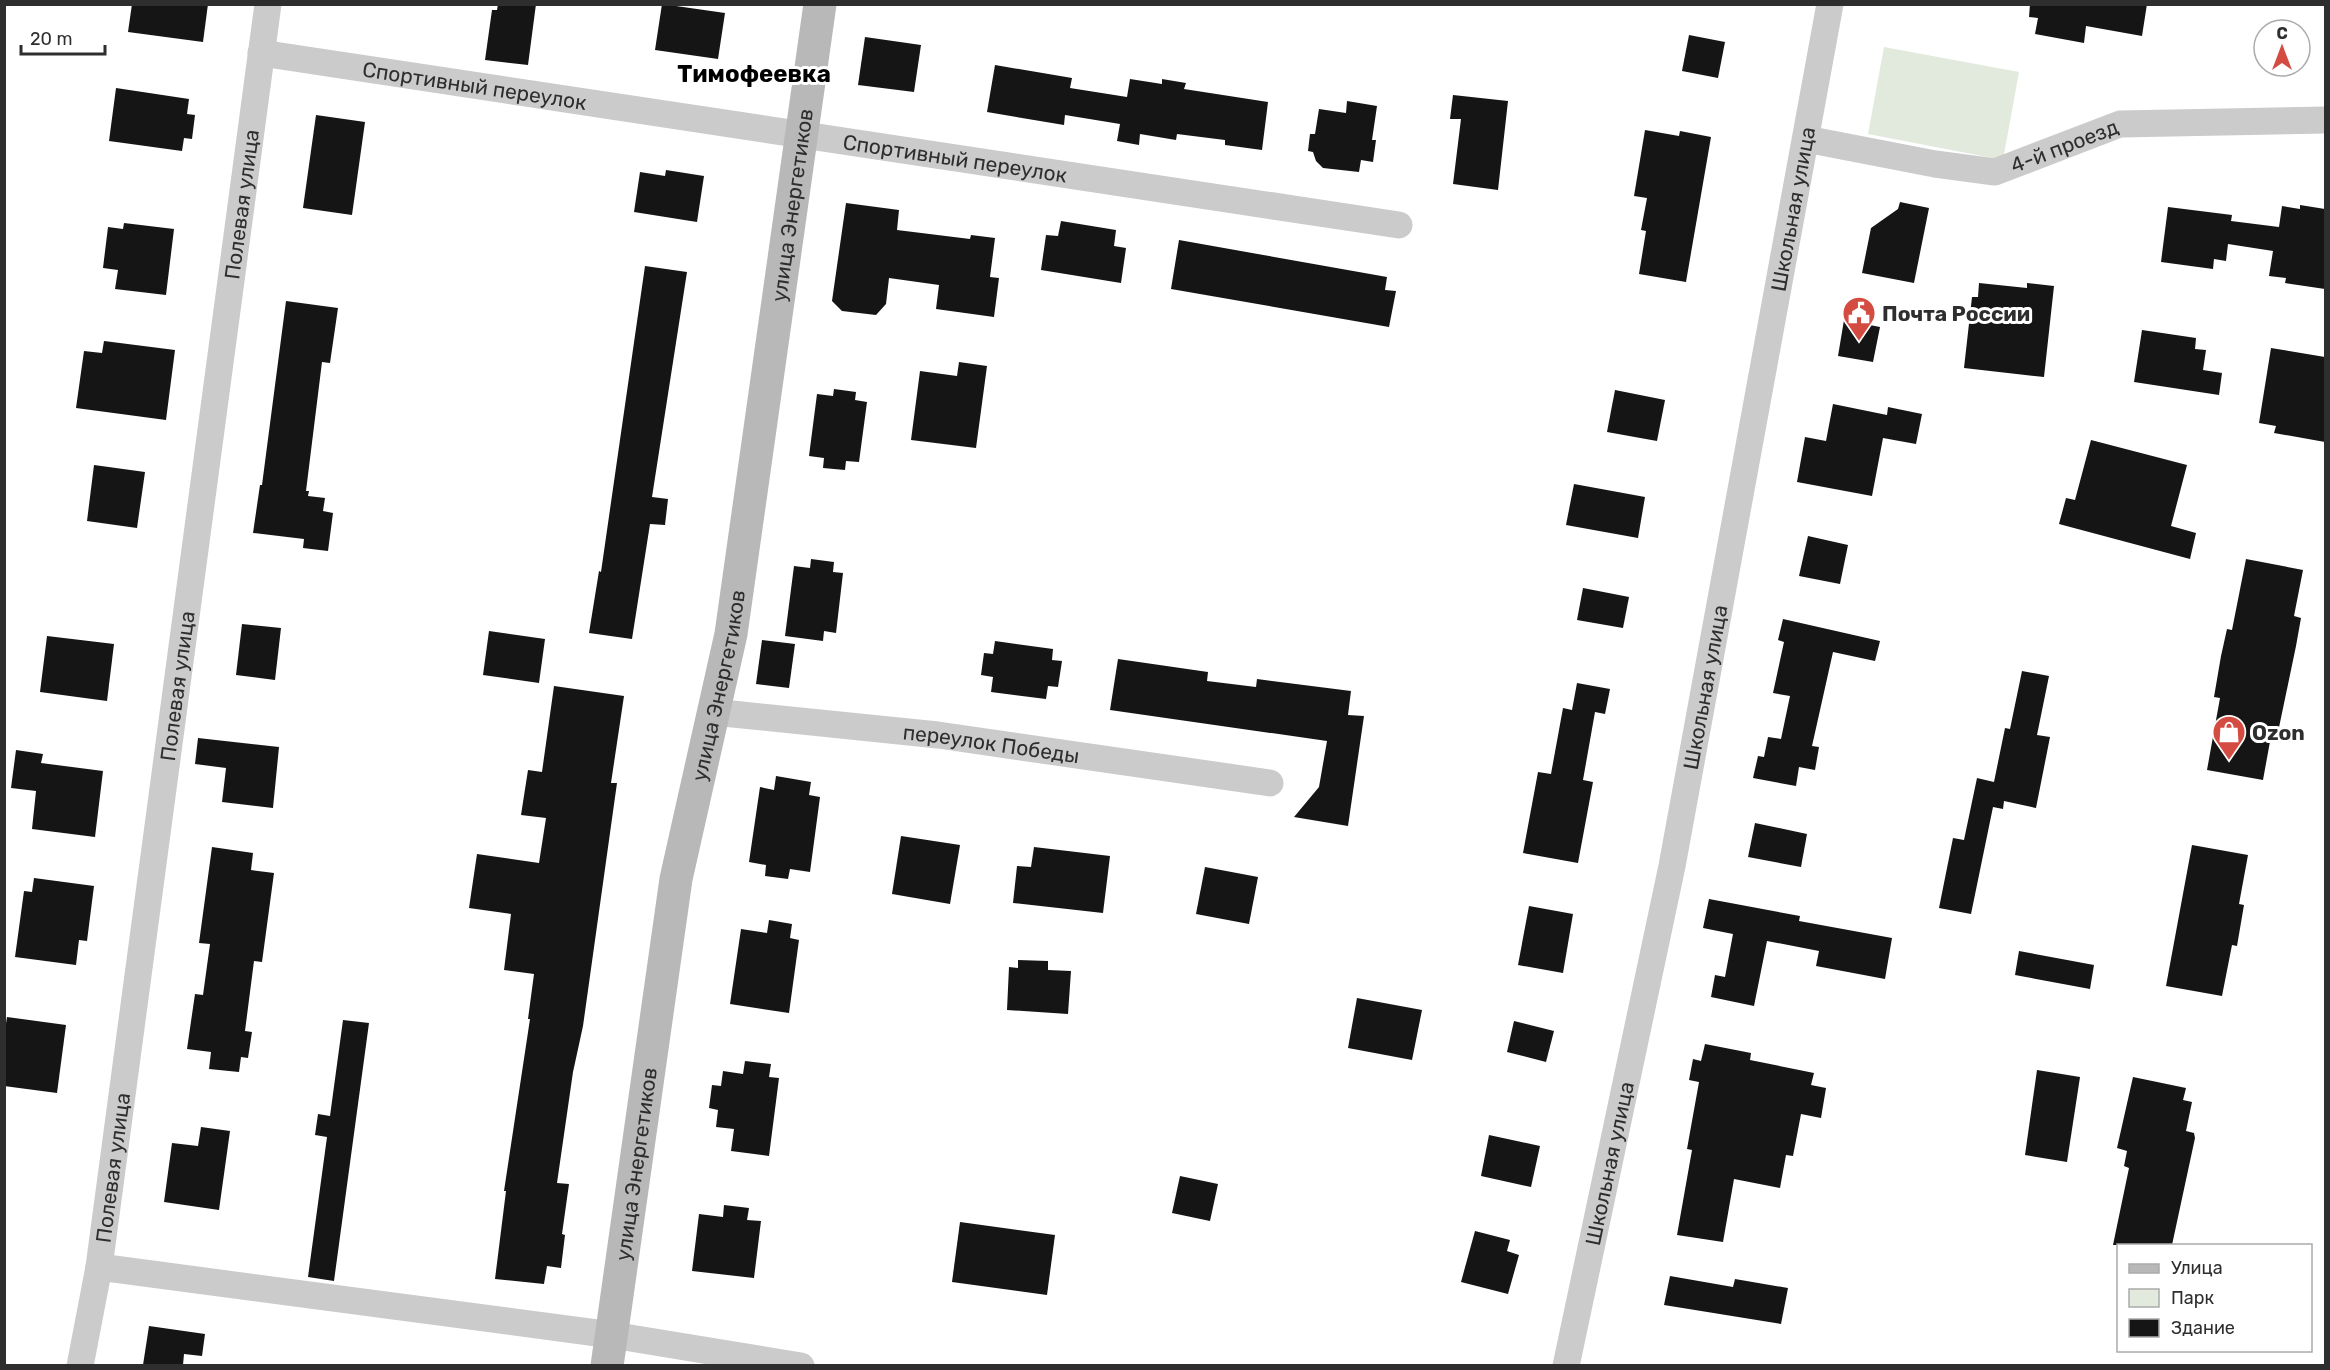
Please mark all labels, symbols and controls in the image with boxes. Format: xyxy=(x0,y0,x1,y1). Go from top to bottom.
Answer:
scale bar xyxy=(21,18,105,56)
north arrow xyxy=(2252,18,2312,78)
text: С xyxy=(2276,24,2288,43)
text: 20 m xyxy=(30,28,72,50)
street label: Спортивный переулок xyxy=(361,56,588,115)
district label: Тимофеевка xyxy=(677,60,831,88)
street label: улица Энергетиков xyxy=(766,107,818,303)
street label: 4-й проезд xyxy=(2007,113,2122,177)
street label: Школьная улица xyxy=(1765,125,1820,293)
street label: Полевая улица xyxy=(219,128,264,281)
street label: Спортивный переулок xyxy=(841,129,1069,187)
public building icon: Почта России xyxy=(1841,295,1877,342)
place label: Почта России xyxy=(1882,301,2030,326)
street label: улица Энергетиков xyxy=(686,588,750,783)
street label: Школьная улица xyxy=(1677,603,1732,771)
street label: Полевая улица xyxy=(154,609,199,763)
shop icon: Ozon xyxy=(2211,714,2247,761)
street label: переулок Победы xyxy=(902,719,1081,768)
place label: Ozon xyxy=(2252,720,2305,745)
street label: улица Энергетиков xyxy=(610,1066,662,1262)
street label: Школьная улица xyxy=(1579,1079,1638,1248)
street label: Полевая улица xyxy=(90,1091,135,1244)
legend xyxy=(2117,1244,2312,1352)
text: Улица xyxy=(2171,1257,2223,1279)
text: Парк xyxy=(2171,1287,2215,1309)
text: Здание xyxy=(2171,1317,2235,1339)

